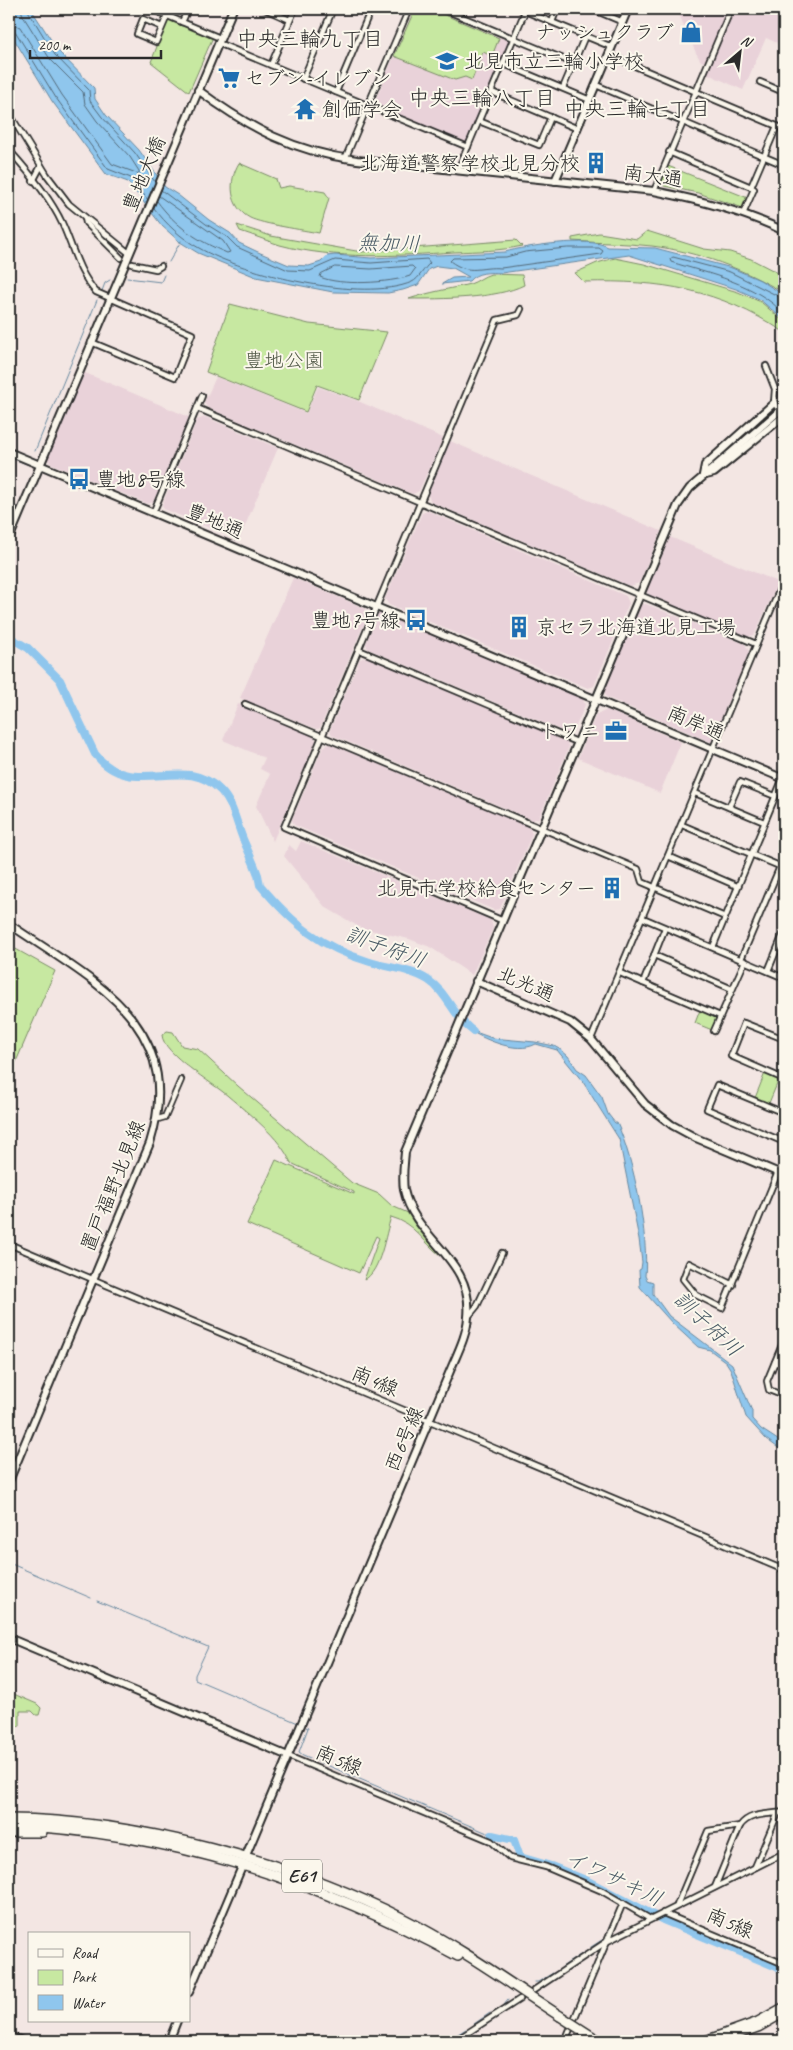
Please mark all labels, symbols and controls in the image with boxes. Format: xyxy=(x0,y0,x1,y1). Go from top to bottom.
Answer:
shop icon: ナッシュクラブ xyxy=(678,19,704,45)
place label: ナッシュクラブ xyxy=(535,20,674,45)
district label: 中央三輪九丁目 xyxy=(237,26,384,52)
scale bar xyxy=(30,28,161,60)
north arrow xyxy=(716,28,766,78)
text: N xyxy=(738,31,756,52)
text: 200 m xyxy=(38,36,72,55)
school or university icon: 北見市立三輪小学校 xyxy=(434,48,460,74)
place label: 北見市立三輪小学校 xyxy=(464,49,644,74)
supermarket icon: セブン-イレブン xyxy=(216,65,242,91)
place label: セブン-イレブン xyxy=(245,66,392,91)
district label: 中央三輪八丁目 xyxy=(409,85,556,111)
temple icon: 創価学会 xyxy=(292,96,318,122)
district label: 中央三輪七丁目 xyxy=(564,96,711,122)
place label: 創価学会 xyxy=(322,97,402,122)
street label: 豊地大橋 xyxy=(117,132,171,216)
building icon: 北海道警察学校北見分校 xyxy=(583,150,609,176)
place label: 北海道警察学校北見分校 xyxy=(360,151,580,176)
street label: 南大通 xyxy=(622,159,684,193)
water label: 無加川 xyxy=(357,229,421,257)
park label: 豊地公園 xyxy=(244,348,324,373)
bus stop icon: 豊地8号線 xyxy=(66,466,92,492)
place label: 豊地8号線 xyxy=(96,467,185,492)
street label: 豊地通 xyxy=(183,498,247,544)
bus stop icon: 豊地7号線 xyxy=(403,607,429,633)
place label: 豊地7号線 xyxy=(311,608,400,633)
building icon: 京セラ北海道北見工場 xyxy=(506,614,532,640)
place label: 京セラ北海道北見工場 xyxy=(536,615,736,640)
street label: 南岸通 xyxy=(664,700,728,746)
office icon: トワニ xyxy=(603,718,629,744)
place label: トワニ xyxy=(540,719,600,744)
building icon: 北見市学校給食センター xyxy=(599,875,625,901)
place label: 北見市学校給食センター xyxy=(377,876,596,901)
water label: 訓子府川 xyxy=(342,920,430,974)
street label: 北光通 xyxy=(494,961,558,1007)
street label: 置戸福野北見線 xyxy=(75,1116,151,1256)
water label: 訓子府川 xyxy=(668,1286,748,1362)
street label: 南4線 xyxy=(348,1360,402,1402)
street label: 西6号線 xyxy=(379,1402,429,1476)
street label: 南5線 xyxy=(312,1739,366,1781)
water label: イワサキ川 xyxy=(561,1844,667,1912)
road number: E61 xyxy=(282,1860,322,1892)
street label: 南5線 xyxy=(703,1902,757,1944)
legend xyxy=(28,1932,190,2022)
text: Road xyxy=(72,1944,99,1963)
text: Park xyxy=(72,1968,97,1987)
text: Water xyxy=(72,1994,106,2013)

